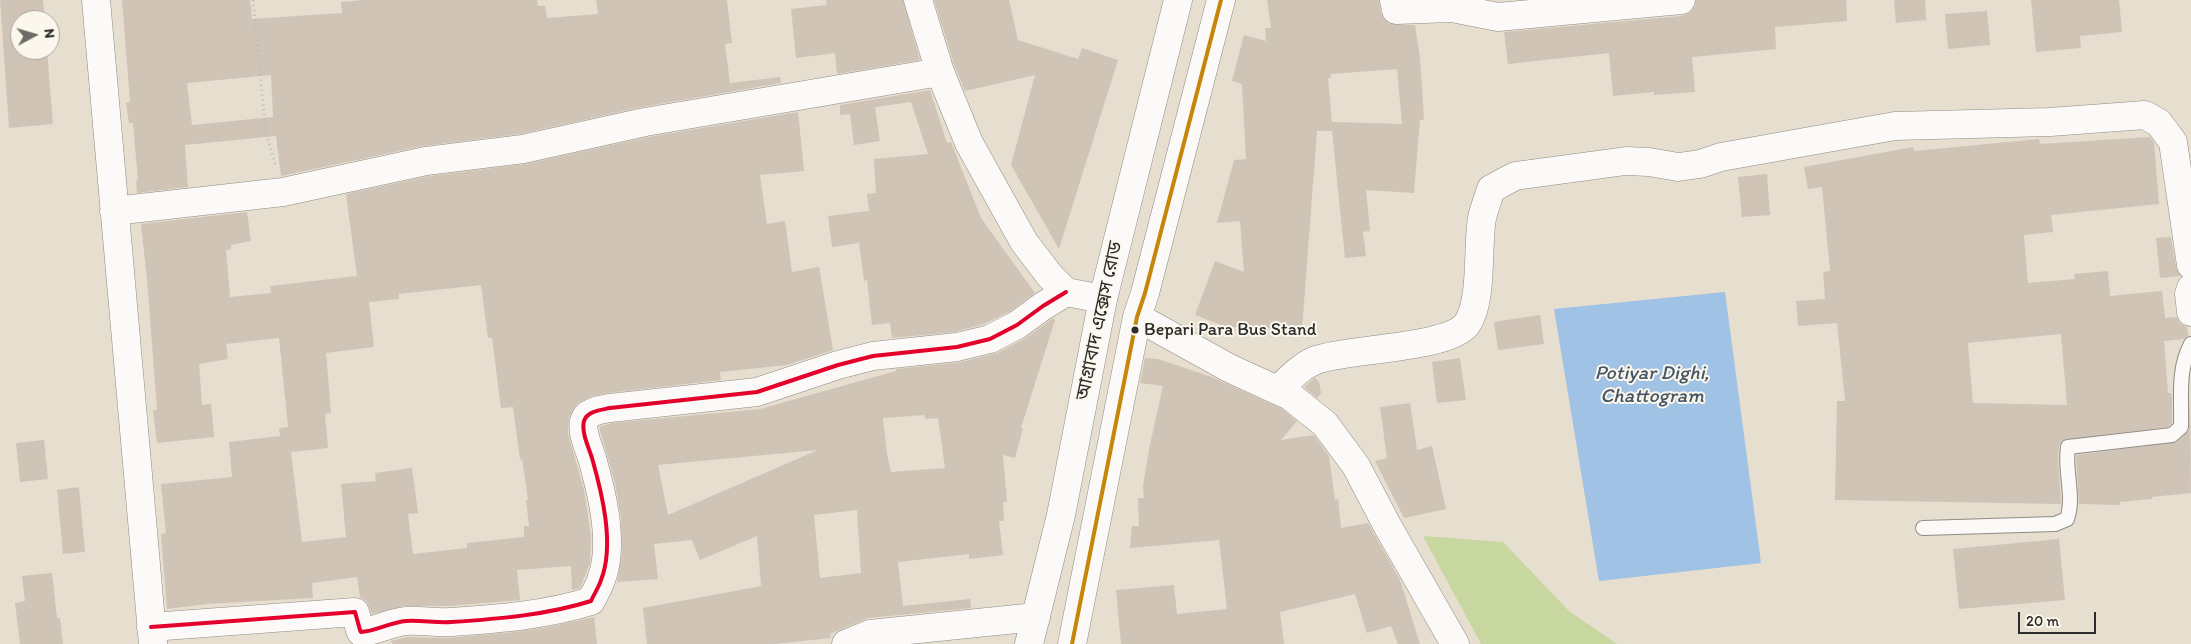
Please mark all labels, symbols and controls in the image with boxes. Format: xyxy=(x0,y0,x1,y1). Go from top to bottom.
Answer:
north arrow xyxy=(10,10,60,60)
text: N xyxy=(40,28,58,39)
street label: আগ্রাবাদ এক্সেস রোড xyxy=(1072,239,1128,403)
place label: Bepari Para Bus Stand xyxy=(1144,319,1316,341)
marker: Bepari Para Bus Stand xyxy=(1130,325,1140,335)
water label: Potiyar Dighi, Chattogram xyxy=(1595,362,1709,409)
scale bar xyxy=(2021,602,2098,634)
text: 20 m xyxy=(2026,612,2059,630)

